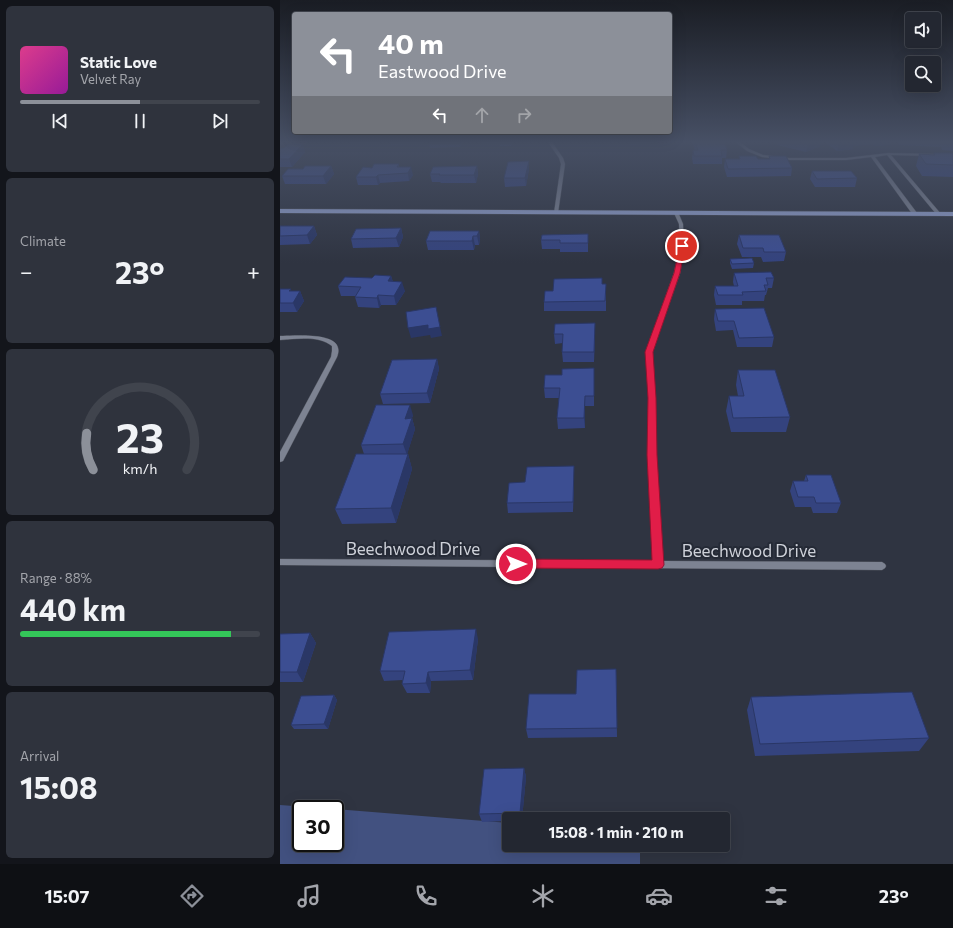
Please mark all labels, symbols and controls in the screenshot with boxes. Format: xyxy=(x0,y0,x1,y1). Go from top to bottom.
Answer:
map controls xyxy=(905,12,941,92)
button: sound xyxy=(905,12,941,48)
text: 40 m xyxy=(378,26,444,60)
icon: left xyxy=(312,28,364,80)
text: Static Love xyxy=(80,53,157,71)
button: search xyxy=(905,56,941,92)
text: Eastwood Drive xyxy=(378,60,507,82)
text: Velvet Ray xyxy=(80,71,141,87)
icon: left xyxy=(429,104,451,126)
icon: ahead xyxy=(471,104,493,126)
icon: right xyxy=(513,104,535,126)
icon: previous xyxy=(49,110,71,132)
icon: pause xyxy=(129,110,151,132)
icon: next xyxy=(209,110,231,132)
pin xyxy=(665,229,699,263)
text: Climate xyxy=(20,233,66,249)
icon: arrive xyxy=(671,235,693,257)
text: 23° xyxy=(115,253,165,290)
text: − xyxy=(20,258,33,285)
text: + xyxy=(247,258,260,285)
text: 23 xyxy=(116,411,164,462)
text: km/h xyxy=(123,459,157,477)
street label: Beechwood Drive xyxy=(346,538,480,559)
street label: Beechwood Drive xyxy=(682,540,816,561)
position arrow xyxy=(495,543,537,585)
text: Range · 88% xyxy=(20,570,92,586)
text: 440 km xyxy=(20,590,126,627)
text: Arrival xyxy=(20,748,59,764)
text: 15:08 xyxy=(20,768,98,805)
speed limit sign: 30 xyxy=(292,800,344,852)
text: 15:08 · 1 min · 210 m xyxy=(549,823,683,841)
icon: directions xyxy=(178,882,206,910)
icon: music xyxy=(295,882,323,910)
icon: phone xyxy=(412,882,440,910)
icon: climate xyxy=(529,882,557,910)
icon: car xyxy=(645,882,673,910)
icon: filters xyxy=(762,882,790,910)
text: 15:07 xyxy=(44,885,89,907)
text: 23° xyxy=(879,885,909,907)

